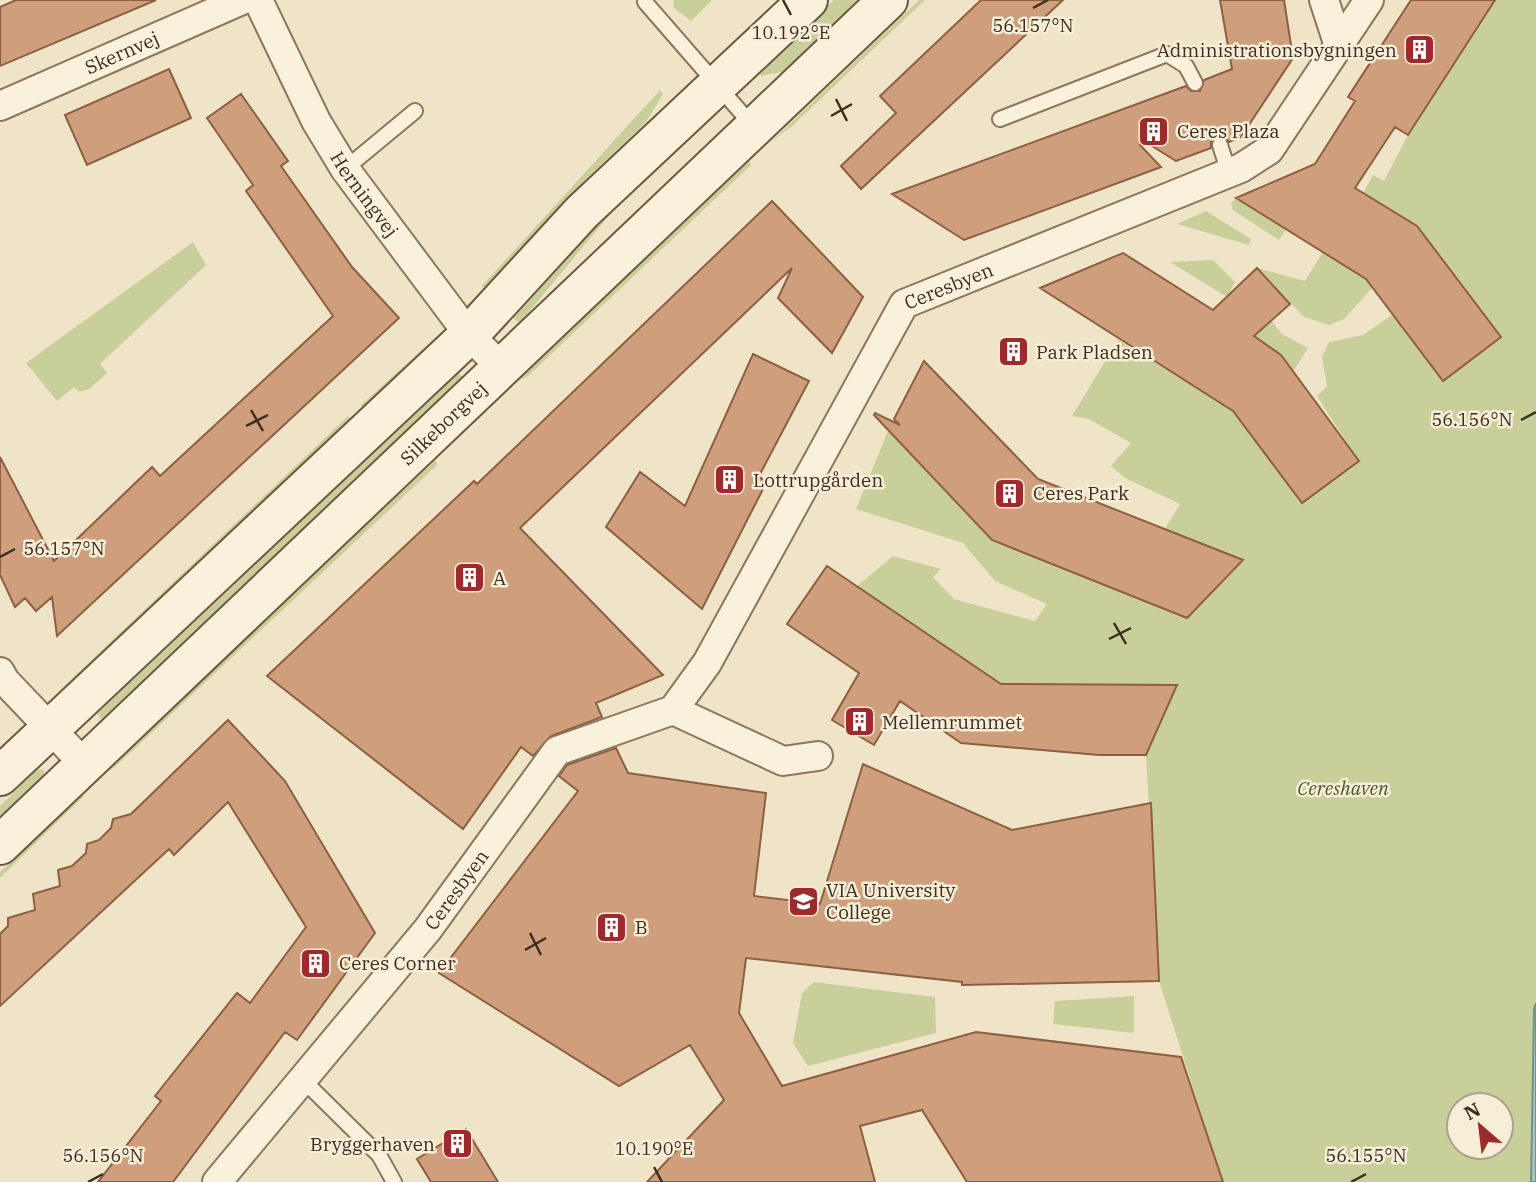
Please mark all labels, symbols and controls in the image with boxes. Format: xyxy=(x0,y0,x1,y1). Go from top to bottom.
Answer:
text: 56.157°N xyxy=(992,14,1074,37)
text: 10.192°E xyxy=(752,21,830,44)
street label: Skernvej xyxy=(81,26,163,79)
building icon: Administrationsbygningen xyxy=(1403,33,1437,67)
place label: Administrationsbygningen xyxy=(1157,38,1397,62)
building icon: Ceres Plaza xyxy=(1137,114,1171,148)
place label: Ceres Plaza xyxy=(1177,119,1280,143)
street label: Herningvej xyxy=(325,147,404,242)
street label: Ceresbyen xyxy=(901,257,997,315)
building icon: Park Pladsen xyxy=(996,335,1030,369)
place label: Park Pladsen xyxy=(1036,340,1153,364)
street label: Silkeborgvej xyxy=(395,376,492,470)
text: 56.156°N xyxy=(1431,408,1513,431)
building icon: Lottrupgården xyxy=(713,463,747,497)
place label: Lottrupgården xyxy=(753,468,883,492)
building icon: Ceres Park xyxy=(993,476,1027,510)
place label: Ceres Park xyxy=(1033,481,1129,505)
text: 56.157°N xyxy=(23,537,105,560)
building icon: A xyxy=(453,561,487,595)
place label: A xyxy=(493,566,506,590)
building icon: Mellemrummet xyxy=(842,705,876,739)
place label: Mellemrummet xyxy=(882,710,1022,734)
park label: Cereshaven xyxy=(1297,776,1389,800)
street label: Ceresbyen xyxy=(419,845,494,935)
place label: VIA University College xyxy=(826,878,956,924)
school or university icon: VIA University College xyxy=(786,884,820,918)
building icon: B xyxy=(595,910,629,944)
place label: B xyxy=(635,915,648,939)
building icon: Ceres Corner xyxy=(299,946,333,980)
place label: Ceres Corner xyxy=(339,951,456,975)
north arrow xyxy=(1445,1091,1515,1161)
text: N xyxy=(1460,1097,1484,1125)
building icon: Bryggerhaven xyxy=(441,1127,475,1161)
place label: Bryggerhaven xyxy=(310,1132,435,1156)
text: 10.190°E xyxy=(615,1137,693,1160)
text: 56.156°N xyxy=(62,1144,144,1167)
text: 56.155°N xyxy=(1325,1144,1407,1167)

